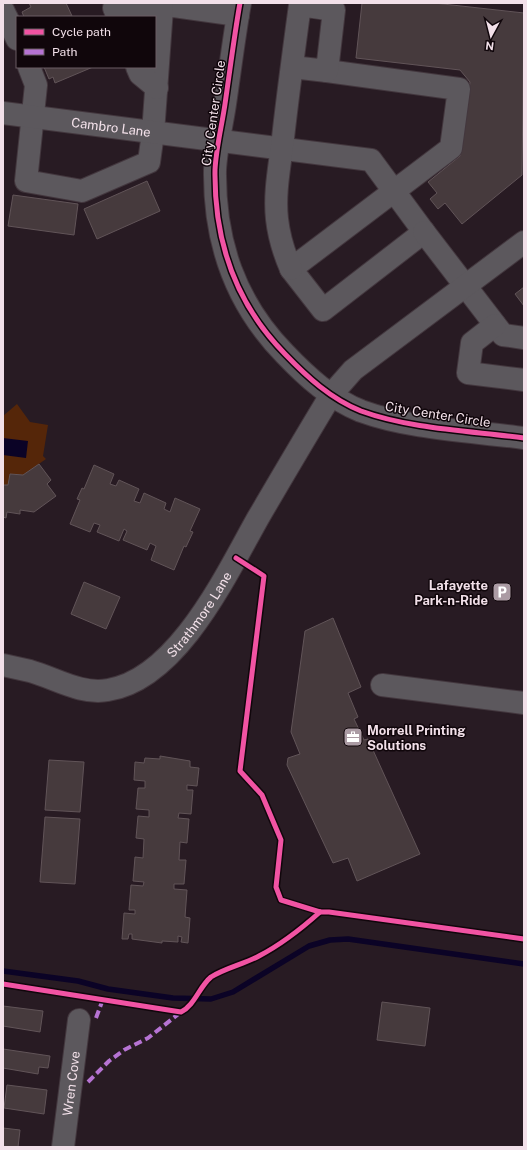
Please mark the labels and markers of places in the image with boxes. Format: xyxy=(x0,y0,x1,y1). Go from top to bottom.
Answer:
place label: Lafayette Park-n-Ride xyxy=(414,578,488,608)
parking icon: Lafayette Park-n-Ride xyxy=(491,581,513,603)
place label: Morrell Printing Solutions xyxy=(367,723,465,753)
office icon: Morrell Printing Solutions xyxy=(342,726,364,748)

